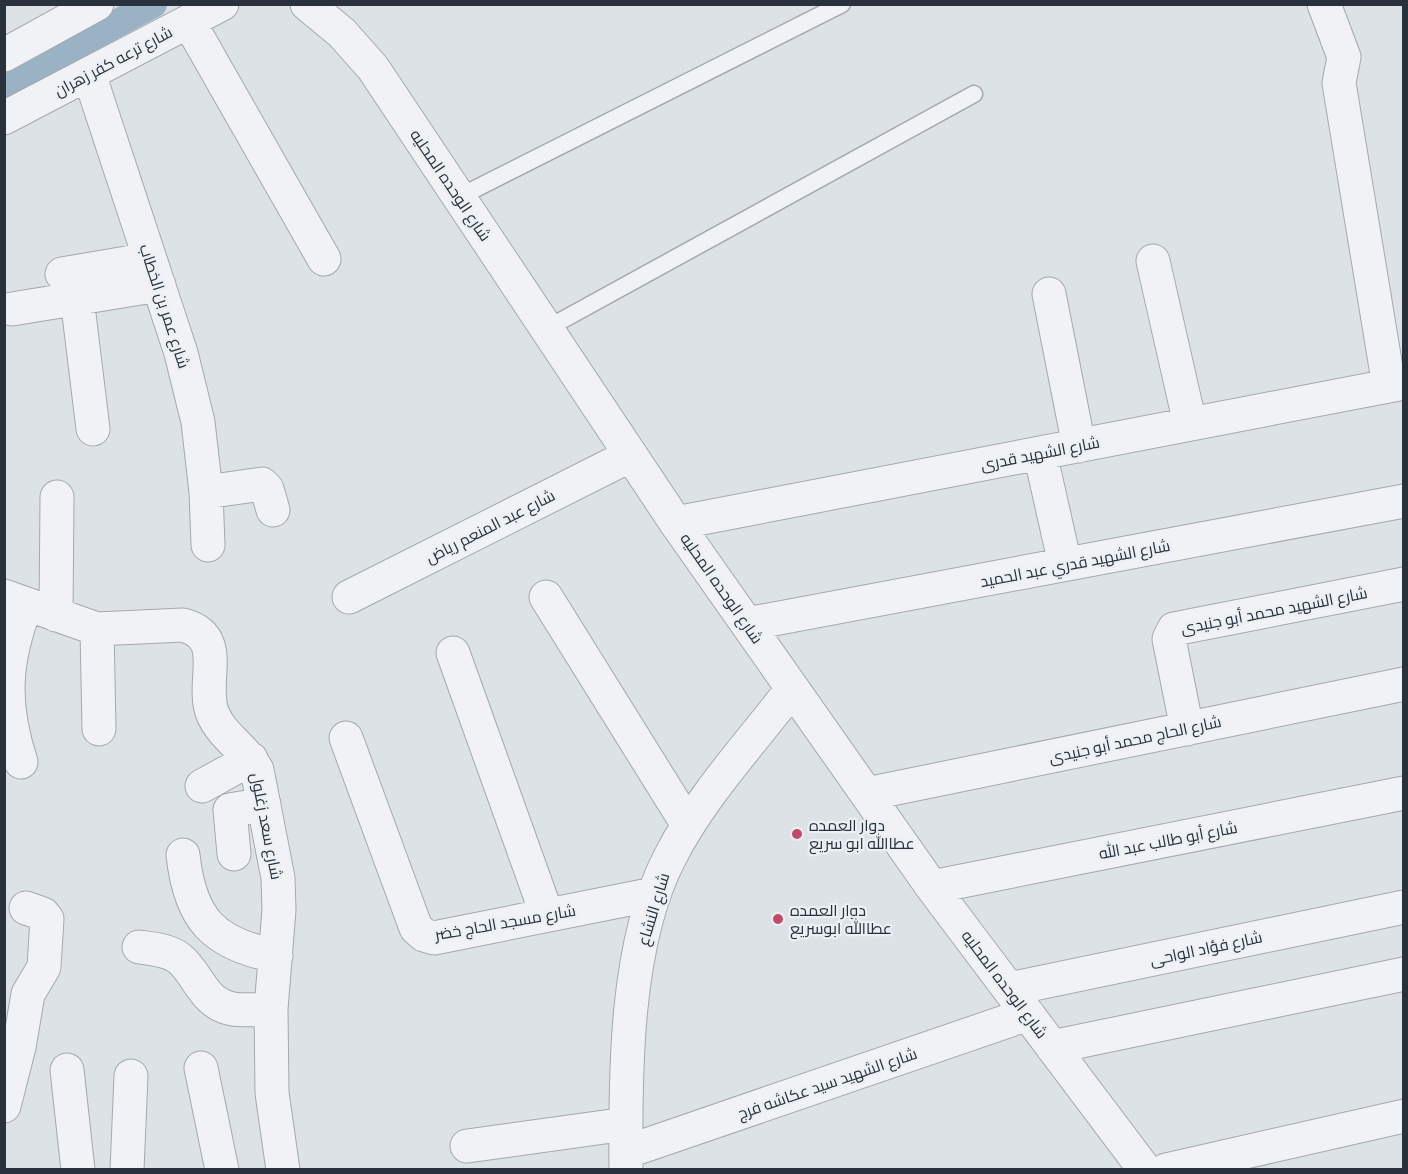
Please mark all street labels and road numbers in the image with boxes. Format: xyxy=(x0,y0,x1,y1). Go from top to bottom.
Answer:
street label: شارع ترعه كفر زهران xyxy=(49,20,177,102)
street label: شارع الوحده المحليه xyxy=(404,124,498,246)
street label: شارع عمر بن الخطاب xyxy=(134,241,196,371)
street label: شارع الشهيد قدرى xyxy=(978,430,1102,476)
street label: شارع عبد المنعم رياض xyxy=(421,483,559,569)
street label: شارع الوحده المحليه xyxy=(675,528,769,648)
street label: شارع الشهيد قدري عبد الحميد xyxy=(978,533,1173,595)
street label: شارع الشهيد محمد أبو جنيدى xyxy=(1179,580,1369,640)
street label: شارع الحاج محمد أبو جنيدى xyxy=(1047,709,1223,769)
street label: شارع سعد زغلول xyxy=(245,770,289,882)
street label: شارع أبو طالب عبد الله xyxy=(1097,815,1239,865)
street label: شارع النشاع xyxy=(631,870,675,948)
street label: شارع مسجد الحاج خضر xyxy=(432,898,577,946)
street label: شارع فؤاد الواحى xyxy=(1148,924,1264,972)
street label: شارع الوحده المحليه xyxy=(956,925,1054,1043)
street label: شارع الشهيد سيد عكاشه فرج xyxy=(734,1041,920,1125)

